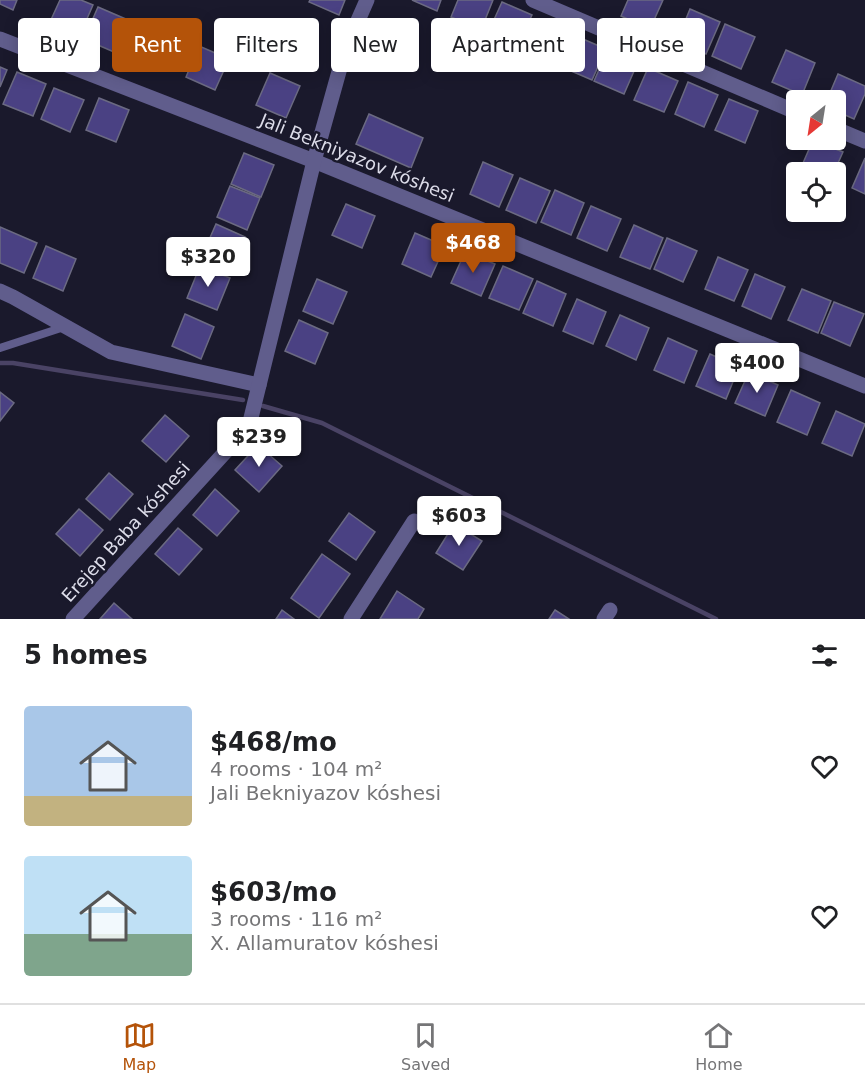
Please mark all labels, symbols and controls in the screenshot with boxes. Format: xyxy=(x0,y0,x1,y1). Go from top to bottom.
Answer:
chip: Buy xyxy=(18,18,100,72)
chip: Rent xyxy=(112,18,202,72)
chip: Filters xyxy=(214,18,319,72)
chip: New xyxy=(331,18,419,72)
chip: Apartment xyxy=(431,18,585,72)
chip: House xyxy=(597,18,705,72)
north arrow xyxy=(786,90,846,150)
map controls xyxy=(786,90,846,222)
street label: Jali Bekniyazov kóshesi xyxy=(256,108,457,206)
button: locate xyxy=(786,162,846,222)
pin: $468 xyxy=(437,223,509,274)
text: $468 xyxy=(445,230,501,254)
pin: $320 xyxy=(172,237,244,288)
text: $320 xyxy=(180,244,236,268)
pin: $400 xyxy=(721,343,793,394)
text: $400 xyxy=(729,350,785,374)
pin: $239 xyxy=(223,417,295,468)
text: $239 xyxy=(231,424,287,448)
street label: Erejep Baba kóshesi xyxy=(57,457,194,606)
pin: $603 xyxy=(423,496,495,547)
text: $603 xyxy=(431,503,487,527)
icon: filters xyxy=(808,639,841,672)
text: 5 homes xyxy=(24,640,148,670)
text: $468/mo xyxy=(210,727,337,757)
icon: home xyxy=(72,730,144,802)
icon: heart xyxy=(808,750,841,783)
text: 4 rooms · 104 m² xyxy=(210,757,382,781)
text: Jali Bekniyazov kóshesi xyxy=(210,781,441,805)
text: $603/mo xyxy=(210,877,337,907)
icon: home xyxy=(72,880,144,952)
icon: heart xyxy=(808,900,841,933)
text: 3 rooms · 116 m² xyxy=(210,907,382,931)
text: X. Allamuratov kóshesi xyxy=(210,931,439,955)
tab: Map xyxy=(122,1019,156,1074)
tab: Saved xyxy=(401,1019,450,1074)
tab: Home xyxy=(695,1019,743,1074)

